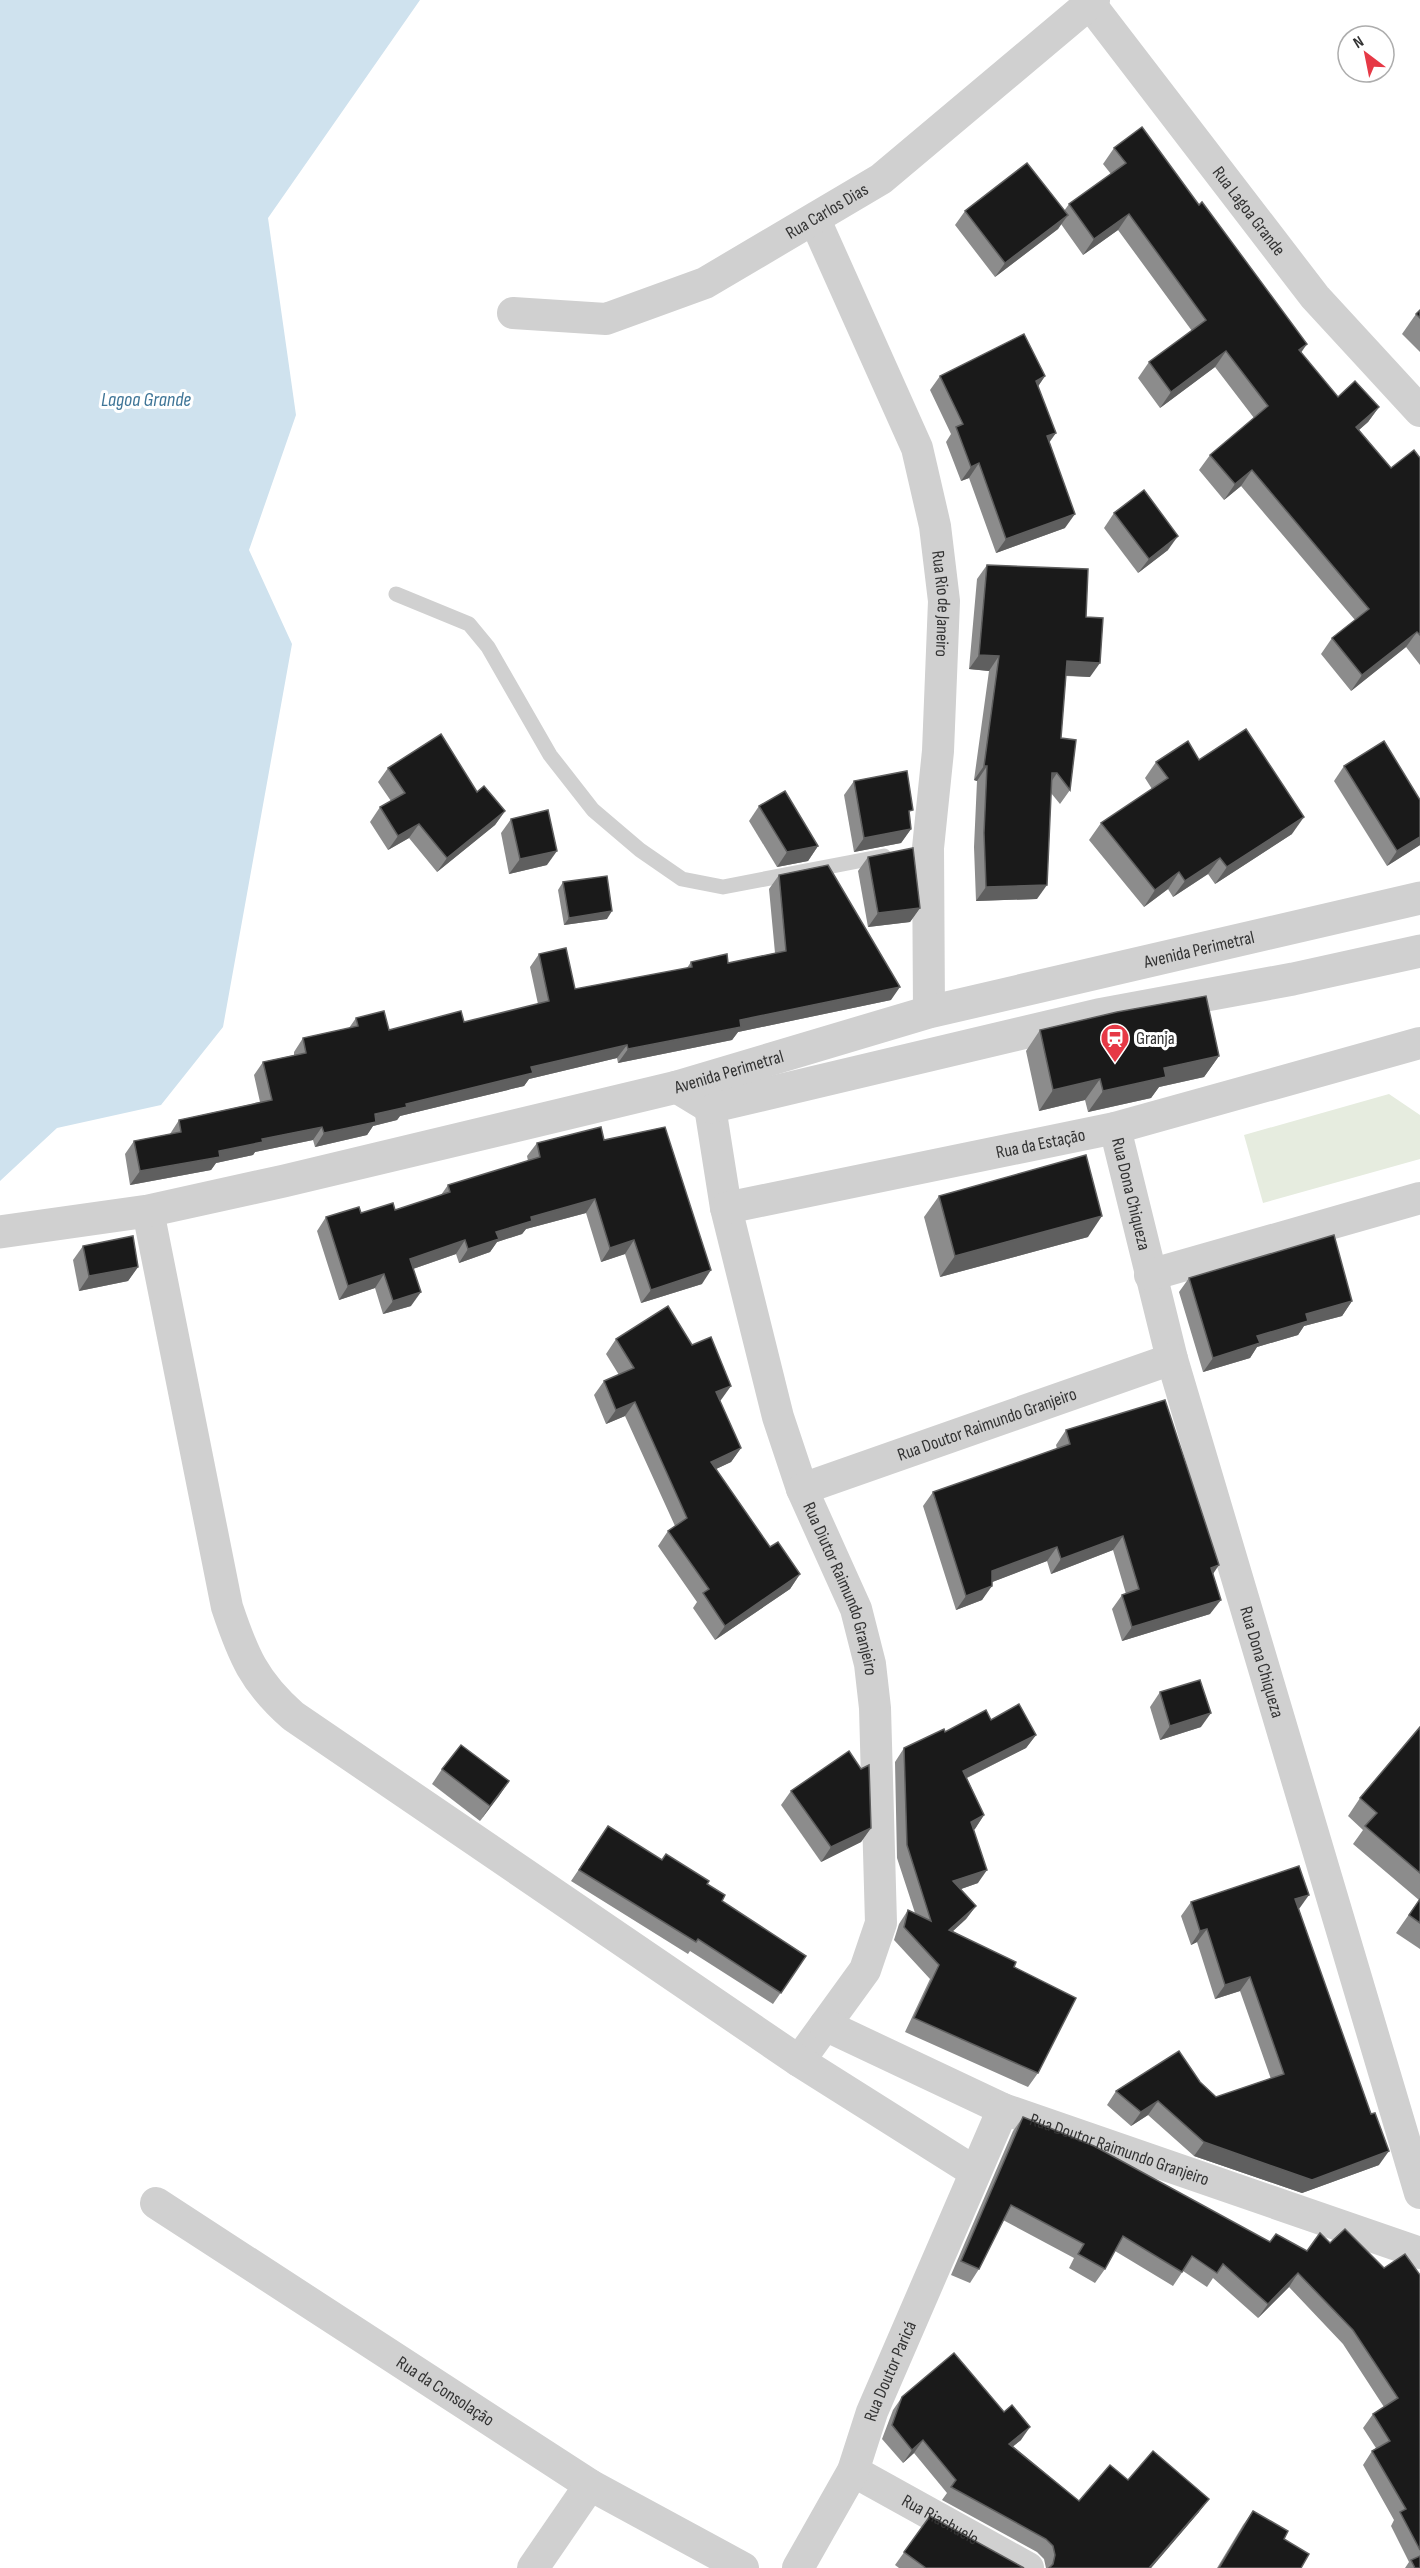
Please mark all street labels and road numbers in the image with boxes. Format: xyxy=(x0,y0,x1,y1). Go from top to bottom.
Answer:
street label: Rua Lagoa Grande xyxy=(1208,162,1290,260)
street label: Rua Carlos Dias xyxy=(782,179,872,243)
street label: Rua Rio de Janeiro xyxy=(928,549,955,657)
street label: Avenida Perimetral xyxy=(1141,926,1256,973)
street label: Avenida Perimetral xyxy=(671,1045,786,1098)
street label: Rua da Estação xyxy=(994,1124,1087,1163)
street label: Rua Dona Chiqueza xyxy=(1107,1136,1155,1252)
street label: Rua Doutor Raimundo Granjeiro xyxy=(895,1383,1079,1465)
street label: Rua Diutor Raimundo Granjeiro xyxy=(799,1499,882,1676)
street label: Rua Dona Chiqueza xyxy=(1236,1604,1289,1720)
street label: Rua Doutor Raimundo Granjeiro xyxy=(1027,2109,1212,2190)
street label: Rua Doutor Paricá xyxy=(859,2318,921,2424)
street label: Rua da Consolação xyxy=(392,2352,498,2430)
street label: Rua Riachuelo xyxy=(898,2490,983,2549)

